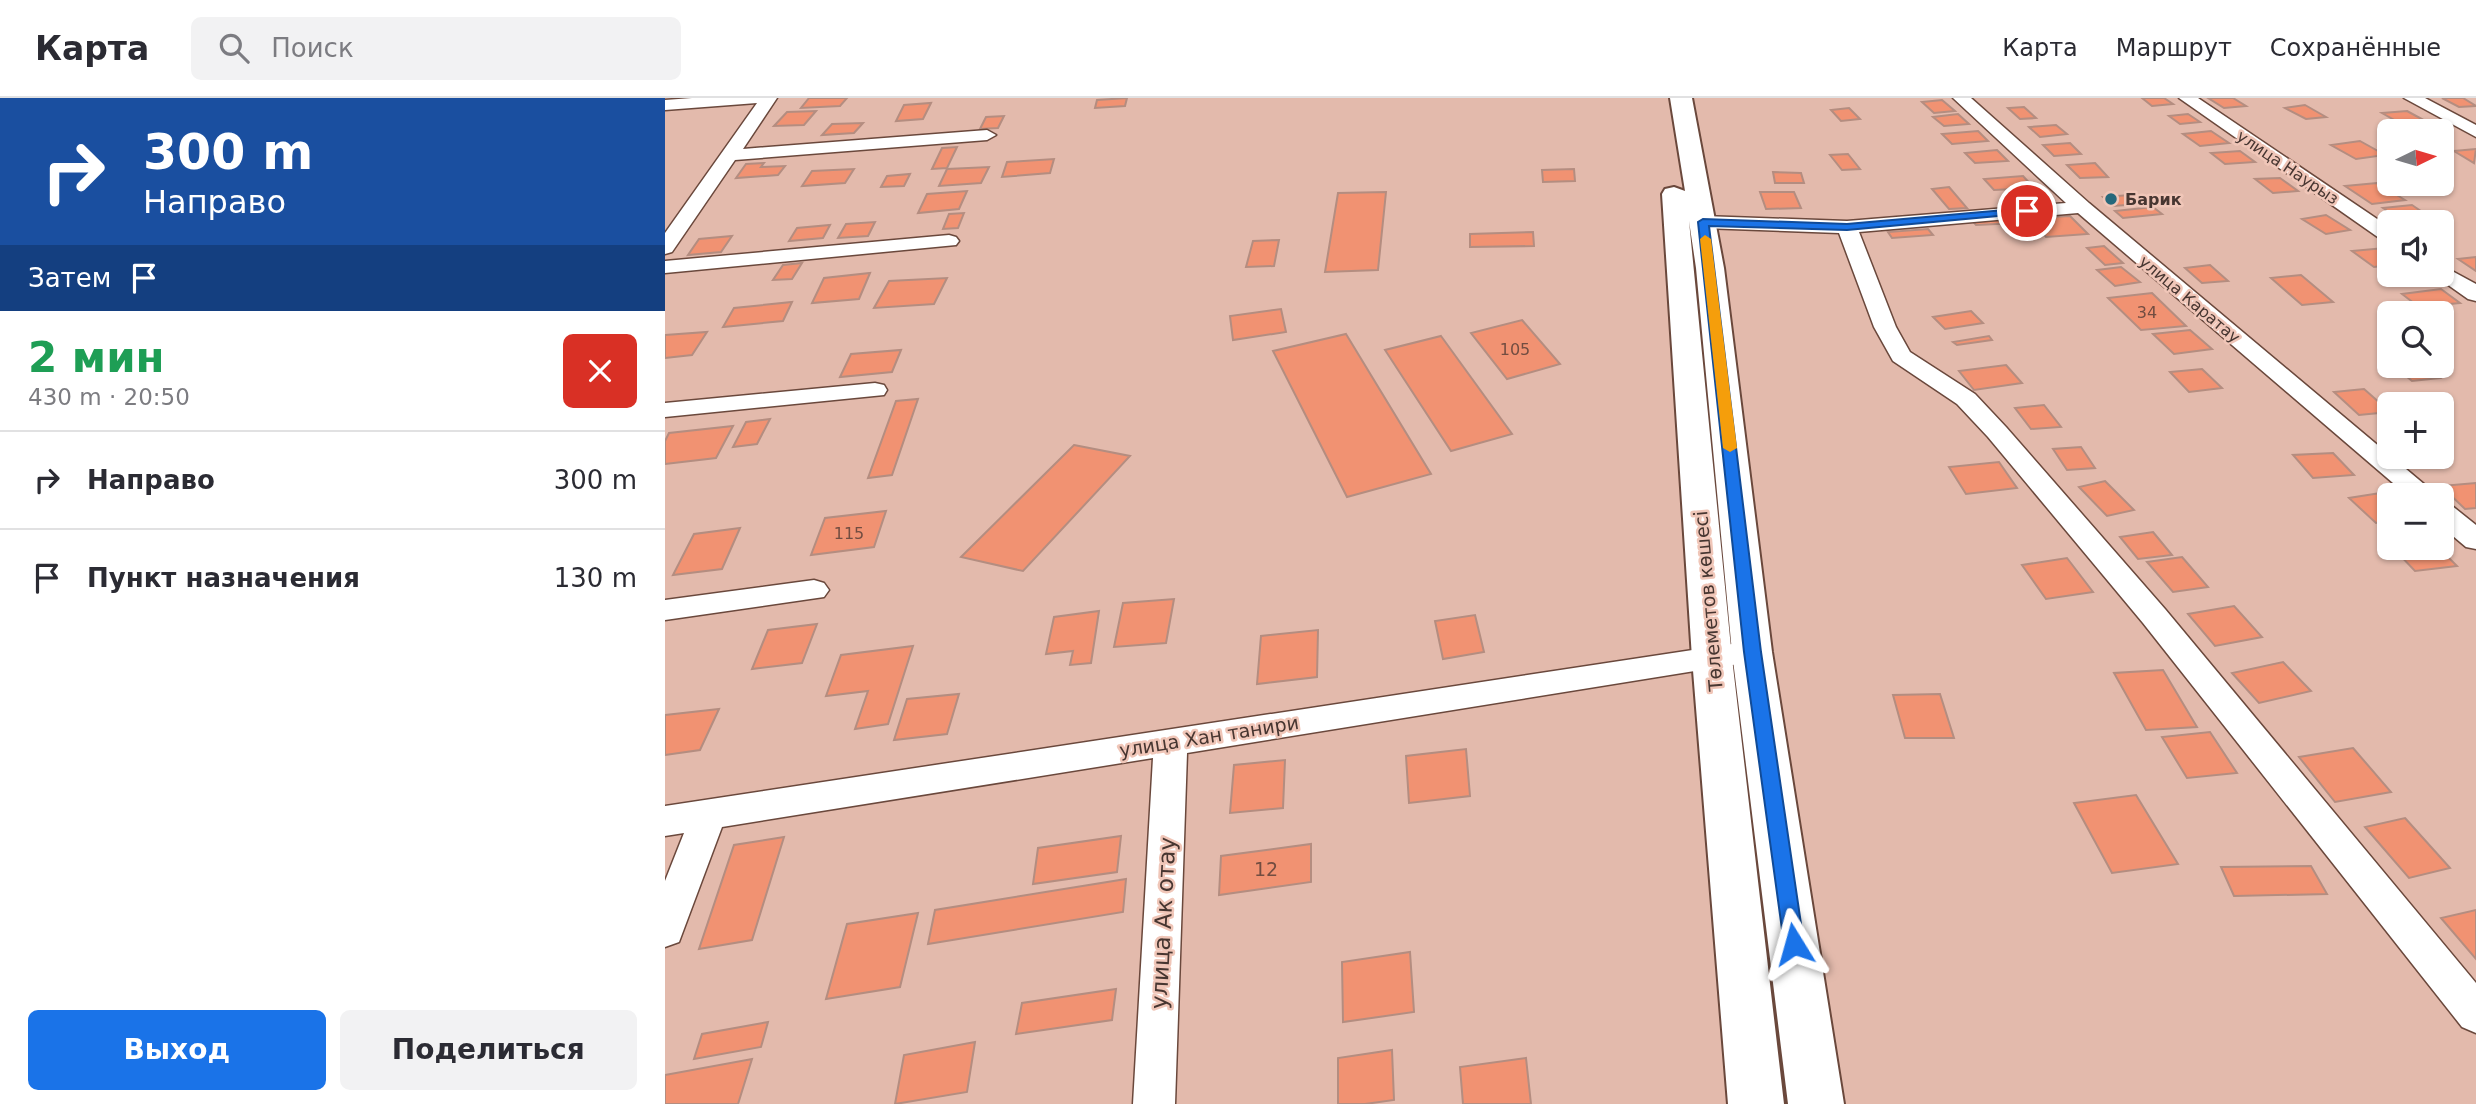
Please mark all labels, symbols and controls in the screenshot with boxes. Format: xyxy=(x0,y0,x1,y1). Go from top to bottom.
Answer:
search box xyxy=(191,17,681,80)
text: Карта xyxy=(35,29,149,68)
icon: search xyxy=(215,29,253,67)
text: Поиск xyxy=(271,33,354,63)
text: Карта xyxy=(2002,34,2078,62)
text: Маршрут xyxy=(2116,34,2232,62)
text: Сохранённые xyxy=(2270,34,2441,62)
north arrow xyxy=(2377,119,2453,196)
map controls xyxy=(2377,119,2454,560)
text: 300 m xyxy=(143,124,313,181)
icon: right xyxy=(28,126,119,217)
street label: улица Наурыз xyxy=(2233,126,2342,208)
pin xyxy=(1997,181,2057,241)
text: Направо xyxy=(143,183,286,221)
place label: Барик xyxy=(2125,190,2182,209)
marker: Барик xyxy=(2103,191,2119,207)
icon: arrive xyxy=(2008,192,2046,230)
button: sound xyxy=(2377,210,2454,287)
street label: улица Каратау xyxy=(2135,252,2244,347)
icon: arrive xyxy=(125,259,163,297)
text: Затем xyxy=(28,263,111,293)
button: search xyxy=(2377,301,2454,378)
house number: 34 xyxy=(2137,303,2157,322)
text: 2 мин xyxy=(28,333,165,382)
button: close xyxy=(563,334,637,408)
house number: 105 xyxy=(1500,340,1530,359)
text: 430 m · 20:50 xyxy=(28,384,190,410)
button: + xyxy=(2377,392,2454,469)
icon: right xyxy=(28,461,66,499)
text: Направо xyxy=(87,465,215,495)
text: 300 m xyxy=(554,465,637,495)
button: − xyxy=(2377,483,2454,560)
street label: Төлеметов көшесі xyxy=(1689,510,1727,693)
house number: 115 xyxy=(834,524,864,543)
icon: arrive xyxy=(28,559,66,597)
text: Пункт назначения xyxy=(87,563,360,593)
text: 130 m xyxy=(554,563,637,593)
street label: улица Хан танири xyxy=(1118,711,1300,761)
street label: улица Ак отау xyxy=(1146,836,1180,1010)
house number: 12 xyxy=(1254,858,1278,880)
position arrow xyxy=(1757,907,1831,981)
button: Выход xyxy=(28,1010,326,1090)
button: Поделиться xyxy=(340,1010,637,1090)

